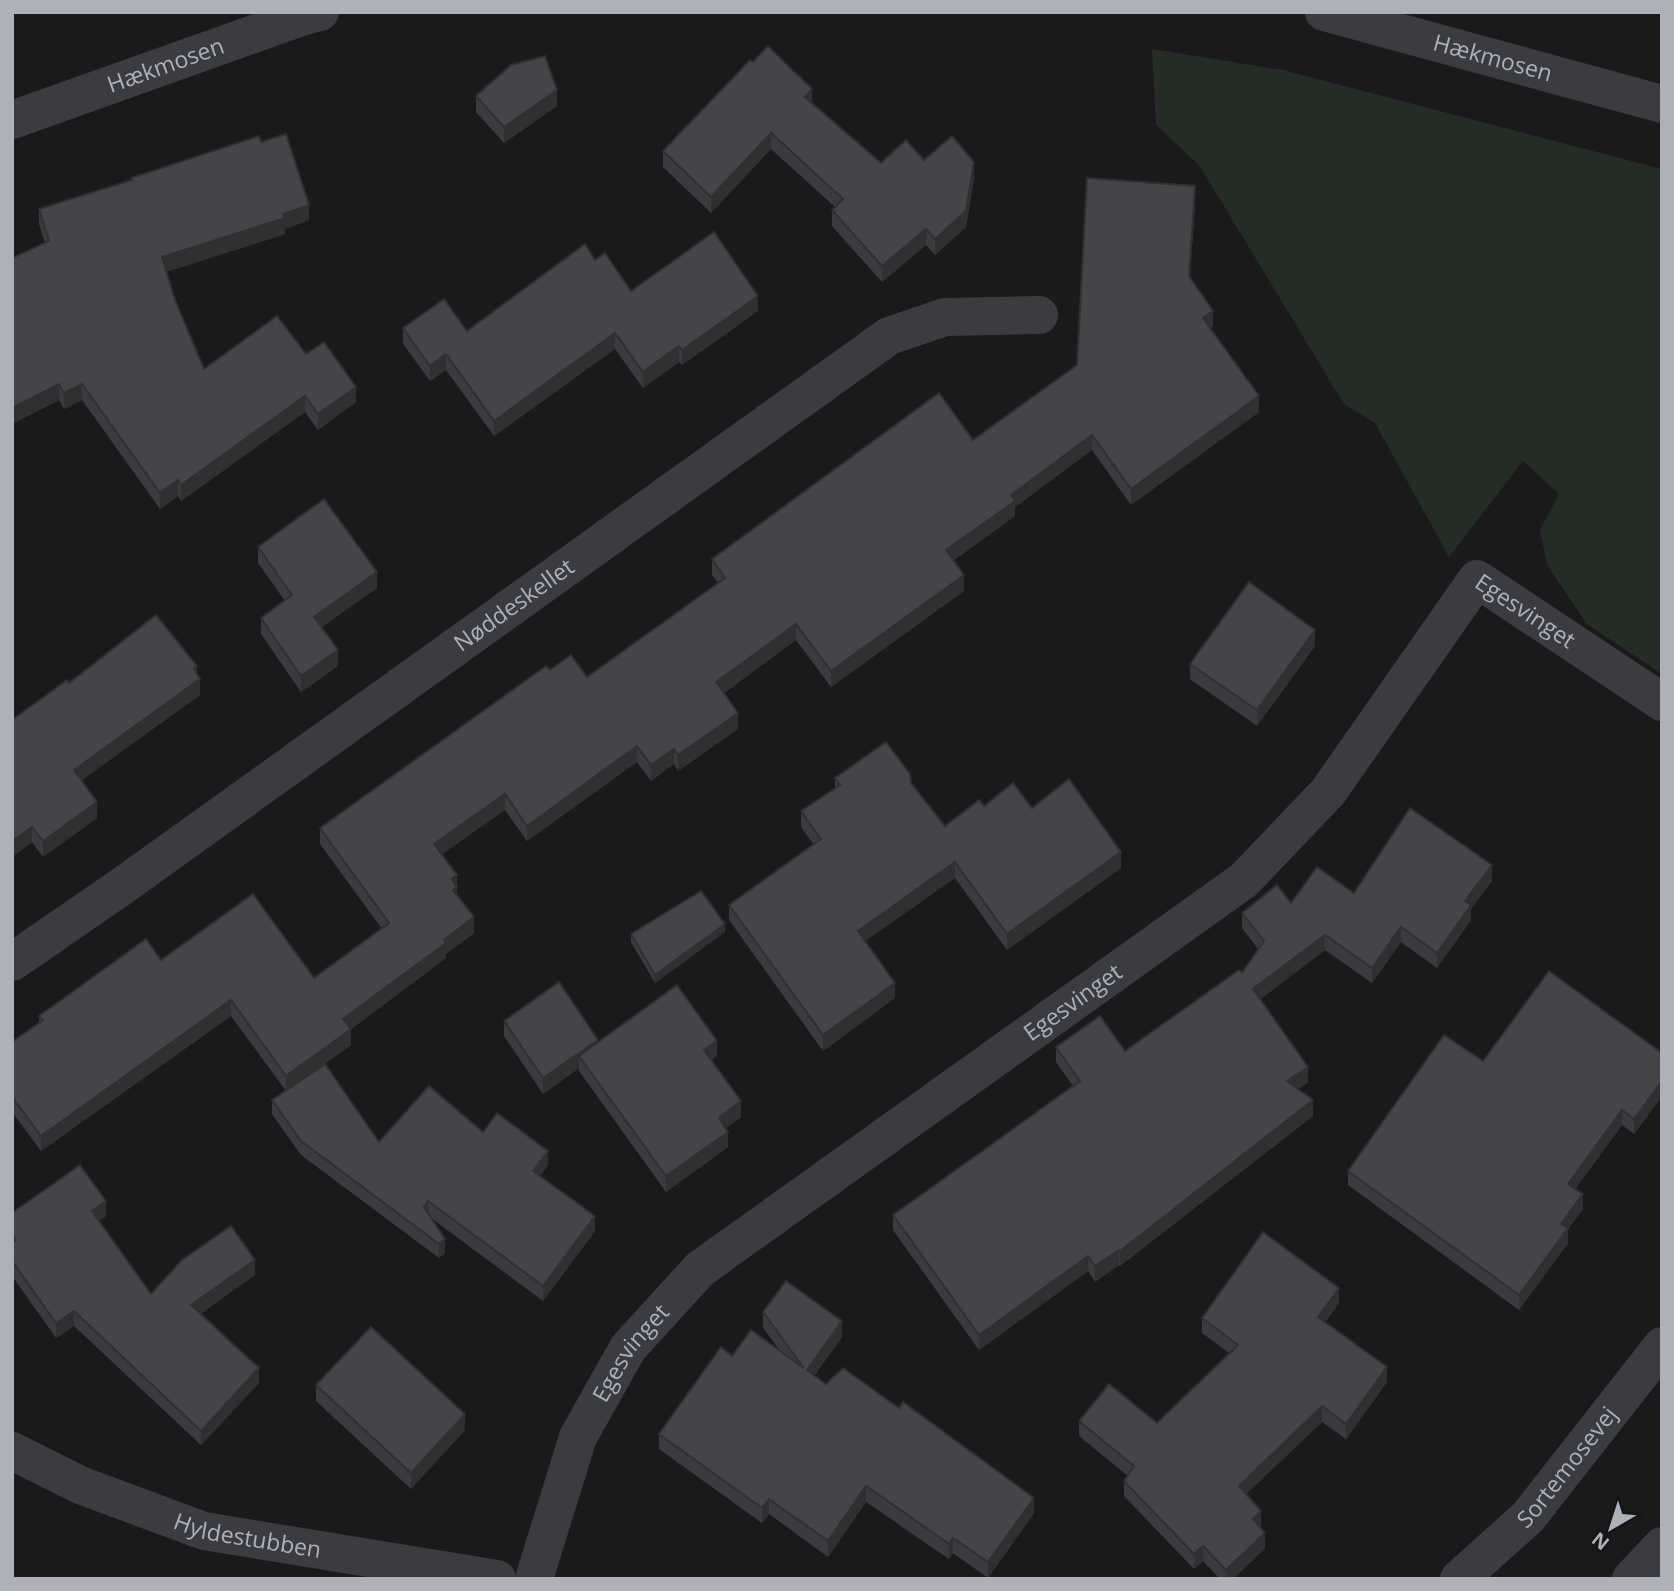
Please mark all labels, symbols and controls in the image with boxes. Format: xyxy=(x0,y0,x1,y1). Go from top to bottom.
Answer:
street label: Hækmosen xyxy=(1430,26,1556,88)
street label: Hækmosen xyxy=(102,29,228,100)
street label: Nøddeskellet xyxy=(447,550,580,658)
street label: Egesvinget xyxy=(1469,565,1582,655)
street label: Egesvinget xyxy=(1017,955,1128,1048)
street label: Egesvinget xyxy=(584,1296,676,1408)
street label: Sortemosevej xyxy=(1509,1399,1624,1535)
north arrow xyxy=(1576,1493,1646,1563)
street label: Hyldestubben xyxy=(170,1504,324,1565)
text: N xyxy=(1586,1526,1614,1556)

